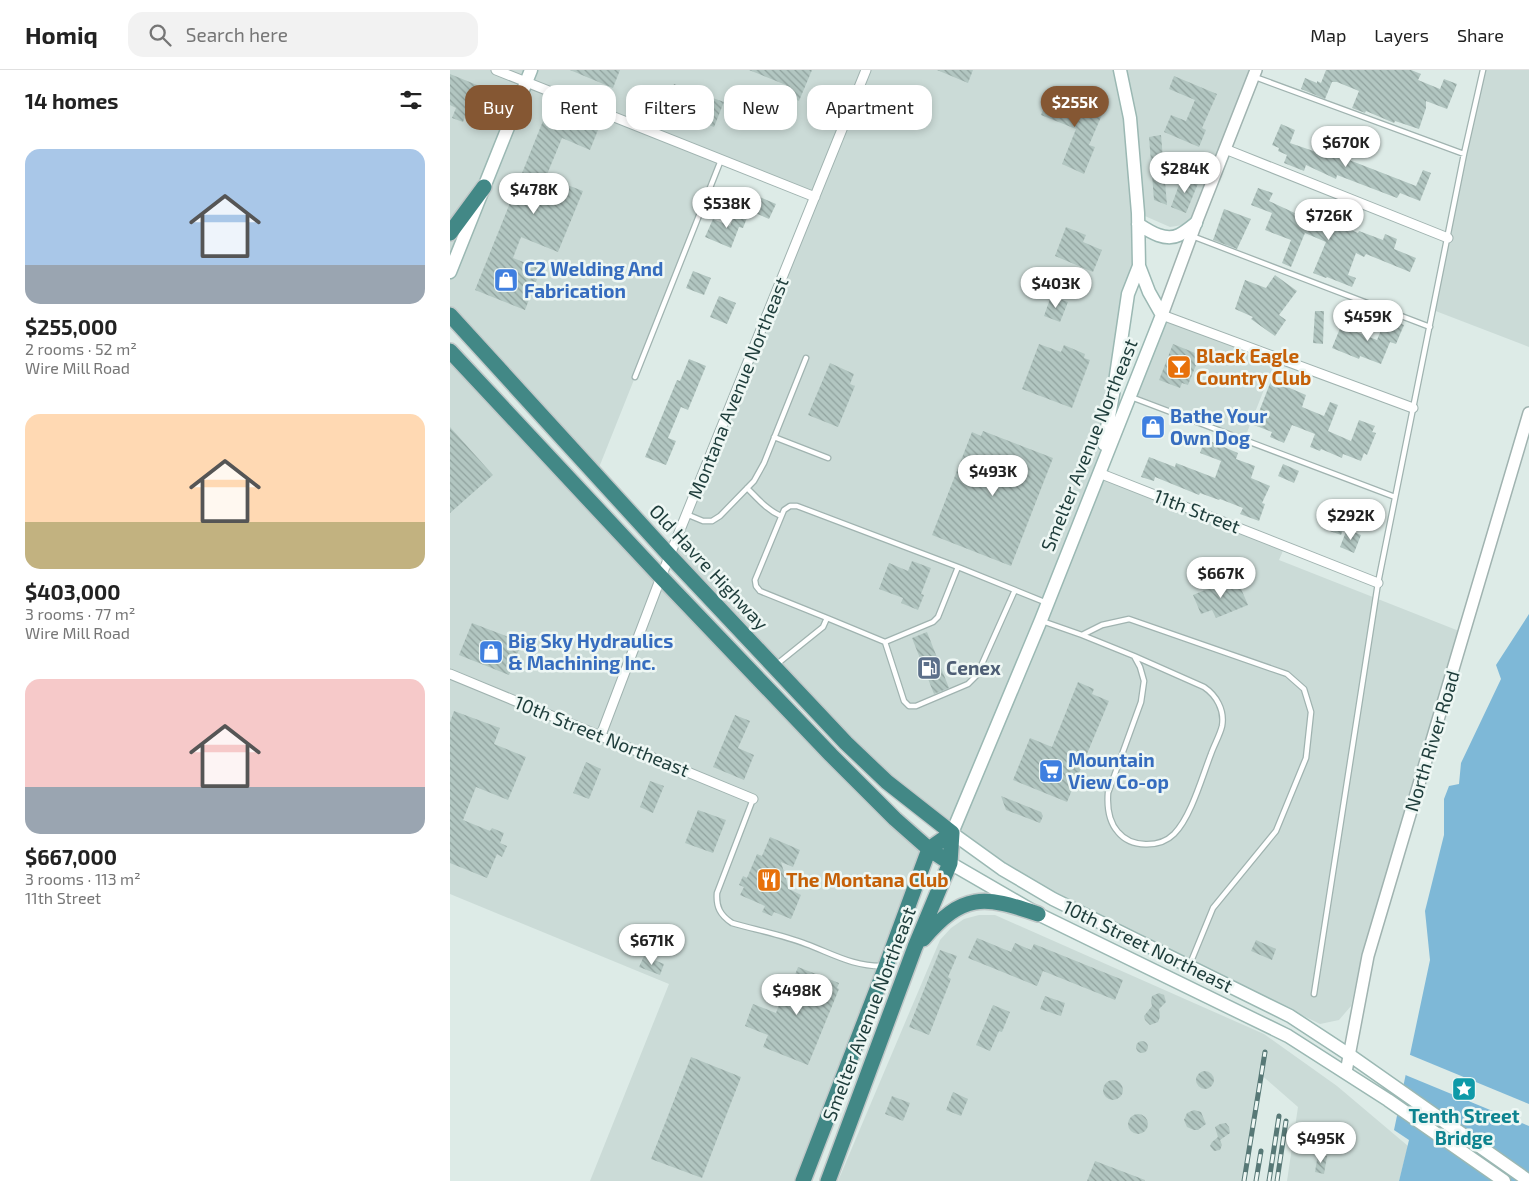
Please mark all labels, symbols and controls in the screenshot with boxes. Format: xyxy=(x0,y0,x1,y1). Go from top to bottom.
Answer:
search box xyxy=(128,12,478,57)
text: Homiq xyxy=(25,20,98,49)
icon: search xyxy=(146,21,174,49)
text: Search here xyxy=(186,23,288,46)
text: Map xyxy=(1310,24,1346,46)
text: Layers xyxy=(1374,24,1429,46)
text: Share xyxy=(1457,24,1504,46)
chip: Buy xyxy=(465,85,532,130)
chip: Rent xyxy=(542,85,616,130)
chip: Filters xyxy=(626,85,714,130)
chip: New xyxy=(724,85,797,130)
chip: Apartment xyxy=(807,85,932,130)
pin: $255K xyxy=(1040,85,1110,128)
icon: filters xyxy=(397,86,425,114)
text: 14 homes xyxy=(25,88,119,113)
text: $255K xyxy=(1052,92,1098,111)
pin: $670K xyxy=(1311,126,1381,168)
text: $670K xyxy=(1322,132,1370,151)
pin: $284K xyxy=(1150,152,1220,194)
text: $284K xyxy=(1161,158,1209,177)
pin: $478K xyxy=(499,172,569,215)
text: $478K xyxy=(510,179,558,198)
icon: home xyxy=(180,181,270,271)
pin: $538K xyxy=(692,186,762,229)
text: $538K xyxy=(703,193,751,212)
pin: $726K xyxy=(1294,198,1364,241)
text: $726K xyxy=(1306,205,1352,224)
place label: C2 Welding And Fabrication xyxy=(524,257,663,302)
pin: $403K xyxy=(1021,266,1091,309)
shop icon: C2 Welding And Fabrication xyxy=(493,267,519,293)
text: $403K xyxy=(1032,273,1080,292)
street label: Montana Avenue Northeast xyxy=(682,274,793,502)
pin: $459K xyxy=(1333,300,1403,342)
text: $459K xyxy=(1344,306,1392,325)
text: $255,000 xyxy=(25,314,117,339)
street label: Smelter Avenue Northeast xyxy=(1035,335,1142,554)
text: 2 rooms · 52 m² xyxy=(25,339,137,358)
place label: Black Eagle Country Club xyxy=(1196,344,1311,390)
bar icon: Black Eagle Country Club xyxy=(1166,354,1192,380)
text: Wire Mill Road xyxy=(25,358,130,377)
place label: Bathe Your Own Dog xyxy=(1170,404,1267,449)
shop icon: Bathe Your Own Dog xyxy=(1140,414,1166,440)
icon: home xyxy=(180,446,270,536)
pin: $493K xyxy=(958,454,1028,497)
text: $493K xyxy=(969,461,1017,480)
street label: 11th Street xyxy=(1151,484,1244,537)
pin: $292K xyxy=(1316,498,1386,541)
street label: Old Havre Highway xyxy=(645,499,774,634)
text: $292K xyxy=(1327,505,1375,524)
pin: $667K xyxy=(1186,556,1256,599)
text: $667K xyxy=(1198,563,1244,582)
text: $403,000 xyxy=(25,579,121,604)
text: 3 rooms · 77 m² xyxy=(25,604,136,623)
text: Wire Mill Road xyxy=(25,623,130,642)
place label: Big Sky Hydraulics & Machining Inc. xyxy=(508,629,673,674)
shop icon: Big Sky Hydraulics & Machining Inc. xyxy=(478,639,504,665)
fuel station icon: Cenex xyxy=(916,655,942,681)
place label: Cenex xyxy=(946,656,1001,679)
street label: North River Road xyxy=(1399,668,1464,814)
street label: 10th Street Northeast xyxy=(512,690,693,781)
icon: home xyxy=(180,711,270,801)
place label: Mountain View Co-op xyxy=(1068,748,1169,793)
supermarket icon: Mountain View Co-op xyxy=(1038,758,1064,784)
text: $667,000 xyxy=(25,844,117,869)
restaurant icon: The Montana Club xyxy=(756,867,782,893)
place label: The Montana Club xyxy=(786,868,949,891)
text: 3 rooms · 113 m² xyxy=(25,869,141,888)
text: 11th Street xyxy=(25,888,101,907)
street label: 10th Street Northeast xyxy=(1060,894,1237,997)
street label: Smelter Avenue Northeast xyxy=(817,904,920,1124)
pin: $671K xyxy=(617,924,687,966)
text: $671K xyxy=(630,930,674,949)
pin: $498K xyxy=(762,974,832,1016)
text: $498K xyxy=(772,980,822,999)
place icon: Tenth Street Bridge xyxy=(1451,1076,1477,1102)
place label: Tenth Street Bridge xyxy=(1408,1104,1520,1149)
pin: $495K xyxy=(1286,1122,1356,1164)
text: $495K xyxy=(1297,1128,1345,1147)

